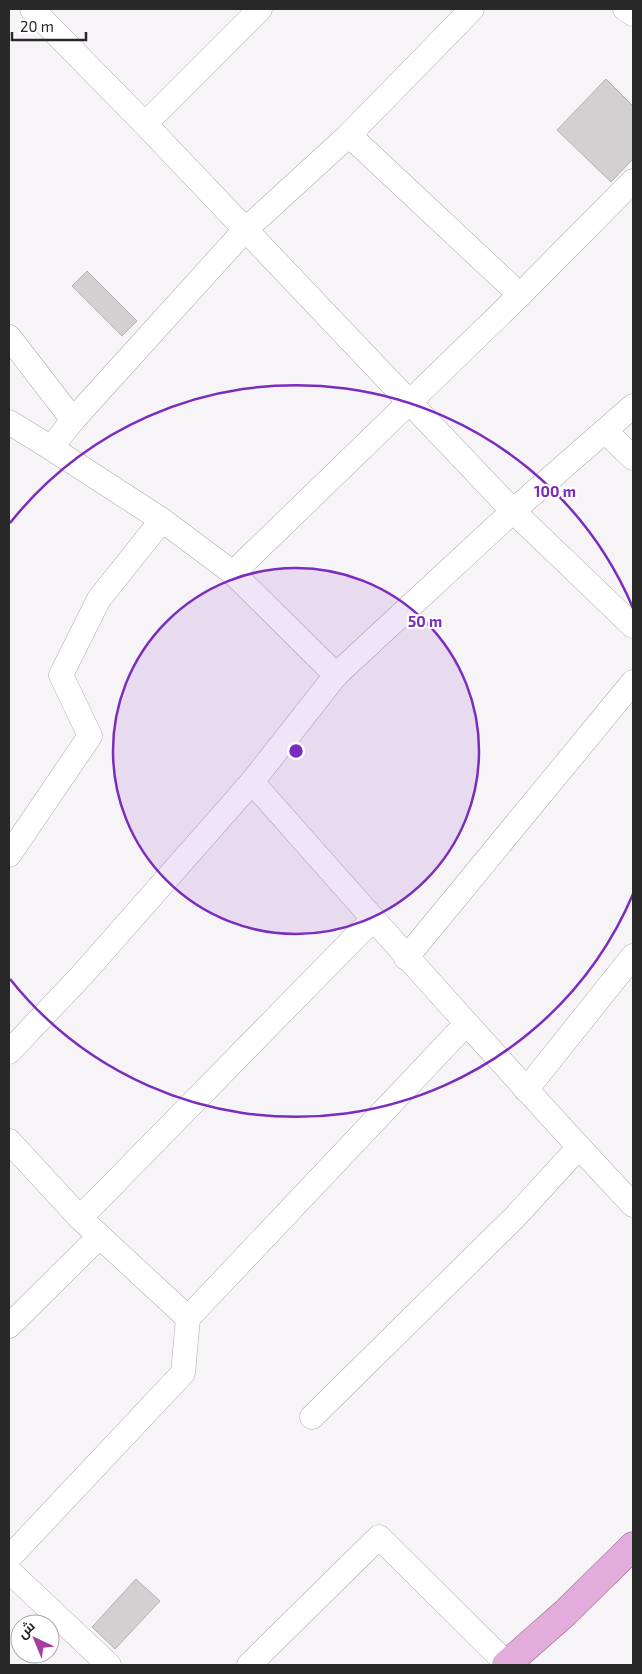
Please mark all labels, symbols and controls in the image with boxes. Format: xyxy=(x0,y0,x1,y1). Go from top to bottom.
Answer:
scale bar xyxy=(12,10,86,42)
text: 20 m xyxy=(20,17,54,35)
text: 100 m xyxy=(534,482,576,500)
text: 50 m xyxy=(408,612,442,630)
centre of rings xyxy=(287,742,305,760)
north arrow xyxy=(10,1614,60,1664)
text: ش xyxy=(13,1617,39,1642)

